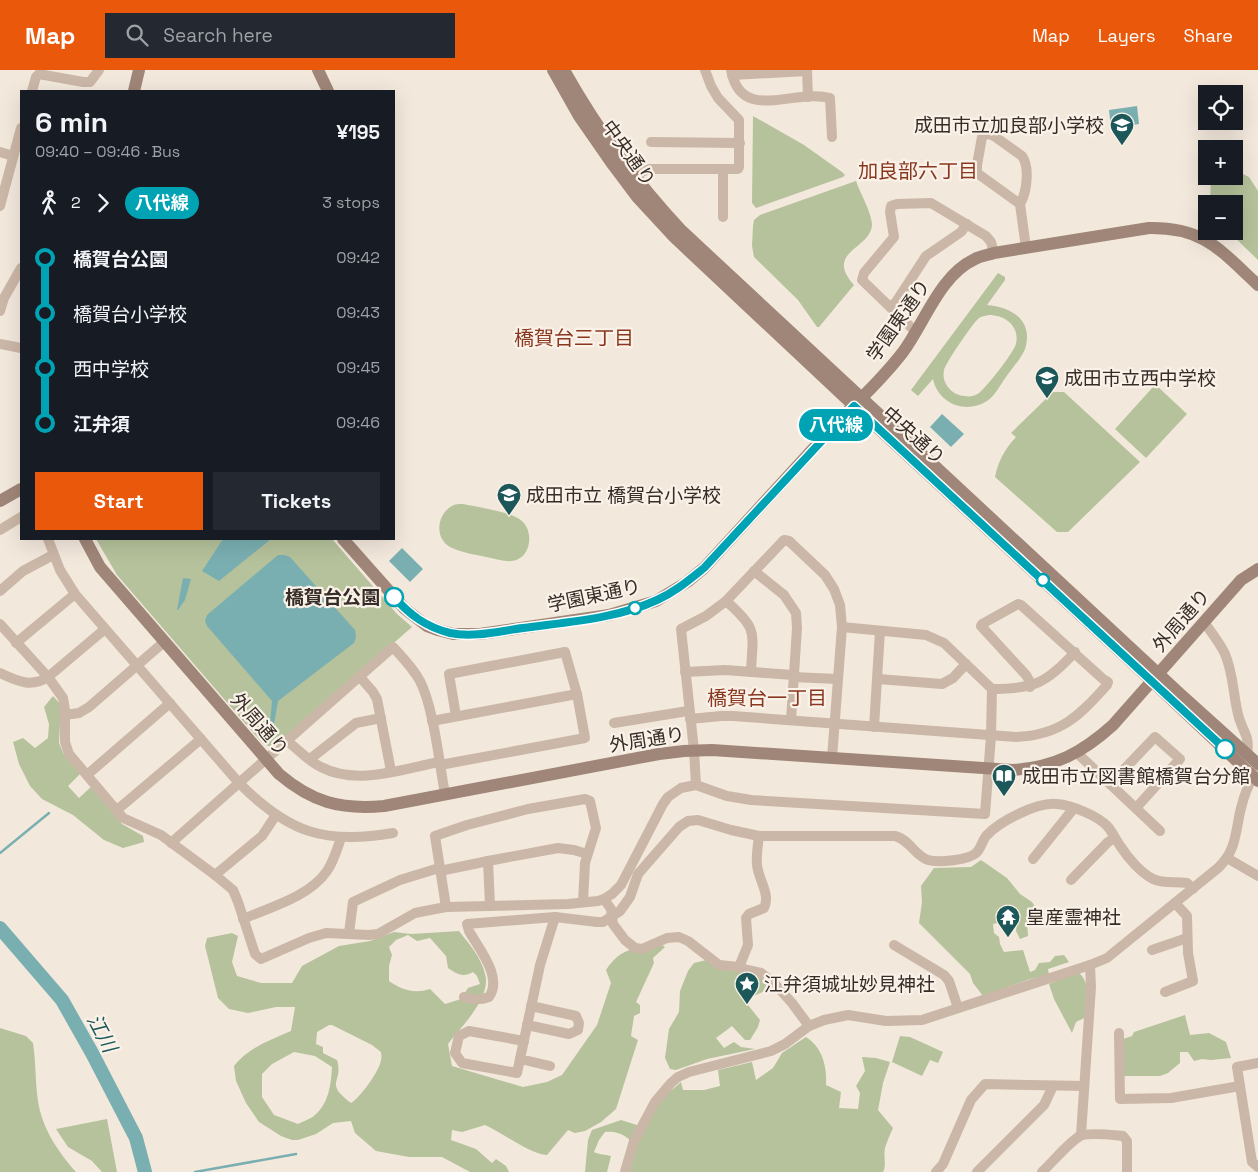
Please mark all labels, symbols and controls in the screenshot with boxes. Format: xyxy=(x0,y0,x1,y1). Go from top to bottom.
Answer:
search box xyxy=(105,13,455,58)
text: Map xyxy=(25,20,75,51)
icon: search xyxy=(123,21,151,49)
text: Search here xyxy=(163,23,273,48)
text: Map xyxy=(1032,24,1070,47)
text: Layers xyxy=(1098,24,1155,47)
text: Share xyxy=(1183,24,1233,47)
map controls xyxy=(1198,85,1243,240)
button: locate xyxy=(1198,85,1243,130)
text: 6 min xyxy=(35,104,108,140)
school or university icon: 成田市立加良部小学校 xyxy=(1109,112,1135,146)
place label: 成田市立加良部小学校 xyxy=(914,113,1104,138)
street label: 中央通り xyxy=(596,115,661,191)
text: ¥195 xyxy=(336,120,380,145)
button: + xyxy=(1198,140,1243,185)
text: 09:40 – 09:46 · Bus xyxy=(35,141,180,162)
district label: 加良部六丁目 xyxy=(858,158,978,184)
icon: walk xyxy=(35,189,63,217)
icon: forward xyxy=(89,189,117,217)
text: 八代線 xyxy=(135,191,189,214)
text: 2 xyxy=(71,192,81,213)
text: 3 stops xyxy=(322,192,380,213)
button: − xyxy=(1198,195,1243,240)
text: 橋賀台公園 xyxy=(73,247,168,272)
text: 09:42 xyxy=(336,247,380,268)
street label: 学園東通り xyxy=(861,274,936,366)
text: 橋賀台小学校 xyxy=(73,302,187,327)
text: 09:43 xyxy=(336,302,380,323)
district label: 橋賀台三丁目 xyxy=(514,325,634,351)
text: 西中学校 xyxy=(73,357,149,382)
text: 09:45 xyxy=(336,357,380,378)
school or university icon: 成田市立西中学校 xyxy=(1034,365,1060,399)
place label: 成田市立西中学校 xyxy=(1064,366,1216,391)
street label: 中央通り xyxy=(877,401,950,470)
line badge: 八代線 xyxy=(807,409,865,441)
text: 江弁須 xyxy=(73,412,130,437)
text: 09:46 xyxy=(336,412,380,433)
text: 八代線 xyxy=(809,413,863,436)
button: Start xyxy=(35,472,203,530)
button: Tickets xyxy=(213,472,380,530)
school or university icon: 成田市立 橋賀台小学校 xyxy=(496,482,522,516)
place label: 成田市立 橋賀台小学校 xyxy=(526,483,721,508)
street label: 学園東通り xyxy=(545,573,643,618)
unlabelled marker xyxy=(1036,573,1050,587)
street label: 外周通り xyxy=(1147,583,1216,657)
place label: 橋賀台公園 xyxy=(285,585,380,610)
marker: 橋賀台公園 xyxy=(384,587,404,607)
unlabelled marker xyxy=(628,601,642,615)
district label: 橋賀台一丁目 xyxy=(707,685,827,711)
street label: 外周通り xyxy=(225,687,294,761)
street label: 外周通り xyxy=(608,721,687,758)
unlabelled marker xyxy=(1215,739,1235,759)
library icon: 成田市立図書館橋賀台分館 xyxy=(991,763,1017,797)
place label: 成田市立図書館橋賀台分館 xyxy=(1022,764,1250,789)
temple icon: 皇産霊神社 xyxy=(995,904,1021,938)
place label: 皇産霊神社 xyxy=(1026,905,1121,930)
place icon: 江弁須城址妙見神社 xyxy=(734,971,760,1005)
place label: 江弁須城址妙見神社 xyxy=(764,972,935,997)
water label: 江川 xyxy=(81,1009,124,1059)

